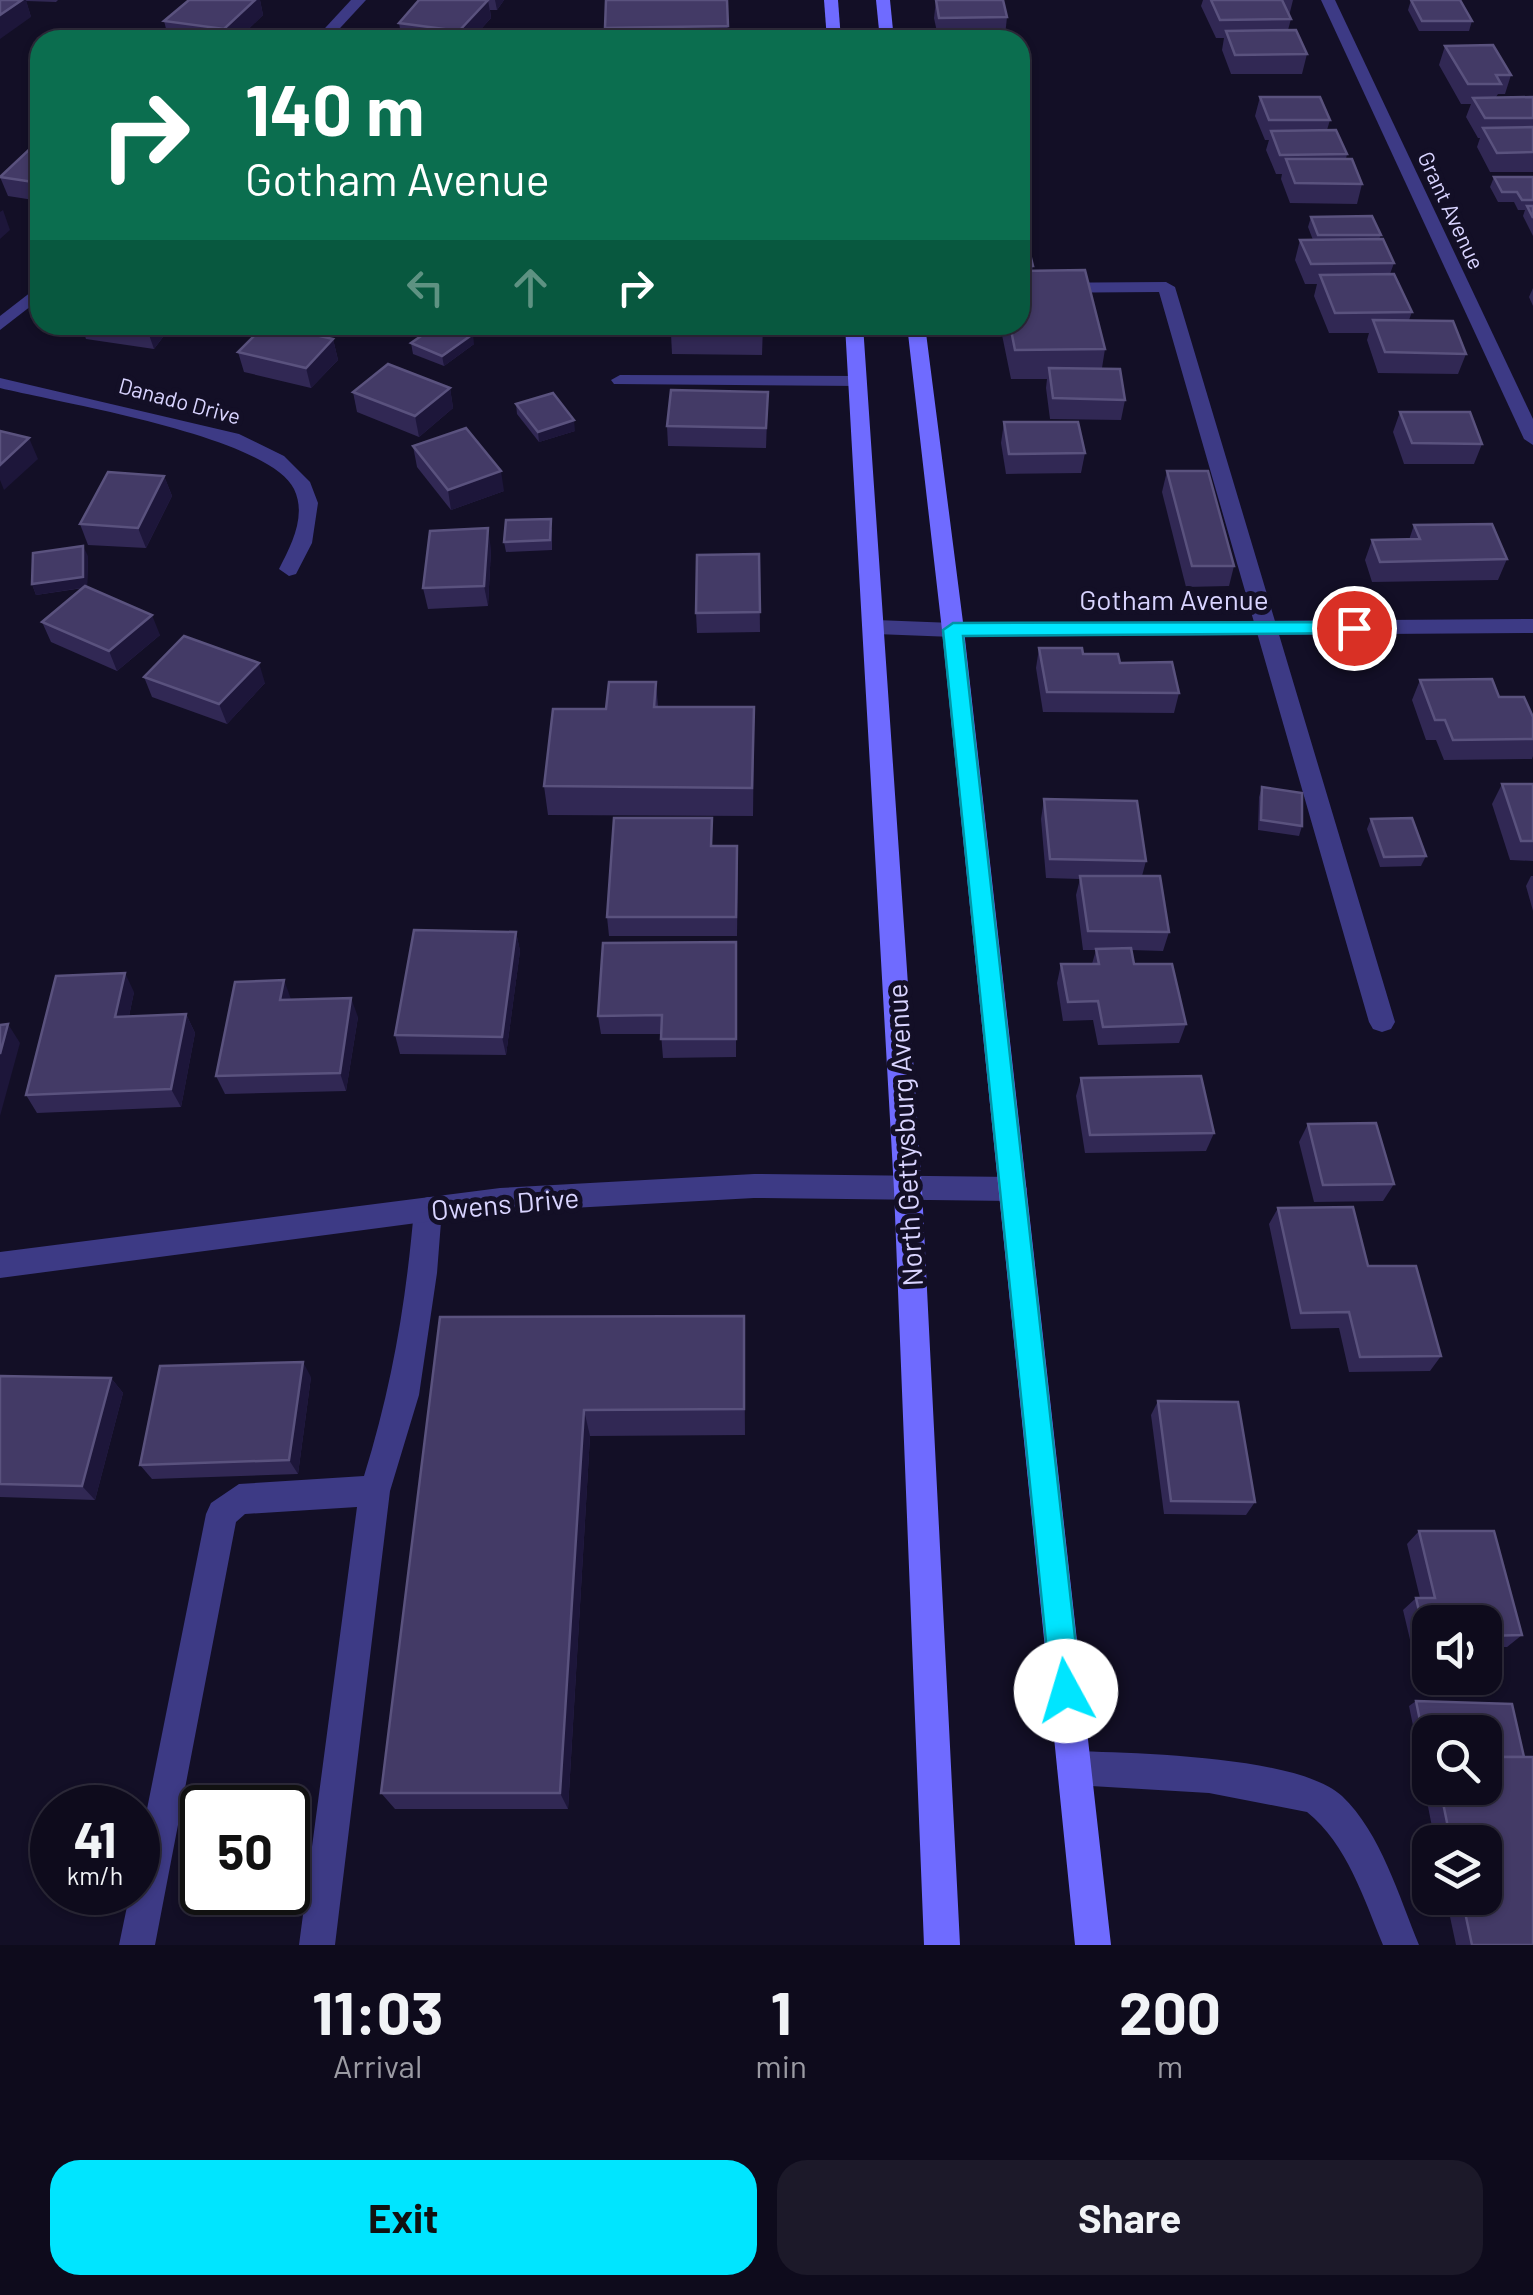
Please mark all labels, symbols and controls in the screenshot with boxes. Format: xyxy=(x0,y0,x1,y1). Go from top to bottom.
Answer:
text: 140 m xyxy=(245,66,424,150)
icon: right xyxy=(80,70,210,200)
street label: Grant Avenue xyxy=(1413,147,1491,273)
text: Gotham Avenue xyxy=(245,151,550,205)
icon: left xyxy=(398,260,453,315)
icon: ahead xyxy=(503,260,558,315)
icon: right xyxy=(608,260,663,315)
street label: Danado Drive xyxy=(116,371,244,429)
street label: Gotham Avenue xyxy=(1079,582,1269,616)
pin xyxy=(1312,586,1397,671)
icon: arrive xyxy=(1327,601,1382,656)
street label: North Gettysburg Avenue xyxy=(879,983,929,1287)
street label: Owens Drive xyxy=(429,1180,581,1226)
map controls xyxy=(1412,1605,1502,1915)
button: sound xyxy=(1412,1605,1502,1695)
position arrow xyxy=(1014,1639,1118,1743)
button: search xyxy=(1412,1715,1502,1805)
speed limit sign: 50 xyxy=(180,1785,310,1915)
text: 41 xyxy=(73,1808,117,1868)
button: layers xyxy=(1412,1825,1502,1915)
text: km/h xyxy=(67,1860,123,1890)
text: 11:03 xyxy=(312,1975,443,2047)
text: 1 xyxy=(771,1975,792,2047)
text: 200 xyxy=(1119,1975,1221,2047)
text: Arrival xyxy=(333,2046,422,2084)
text: min xyxy=(755,2046,807,2084)
text: m xyxy=(1157,2046,1183,2084)
button: Exit xyxy=(50,2160,757,2275)
button: Share xyxy=(777,2160,1483,2275)

